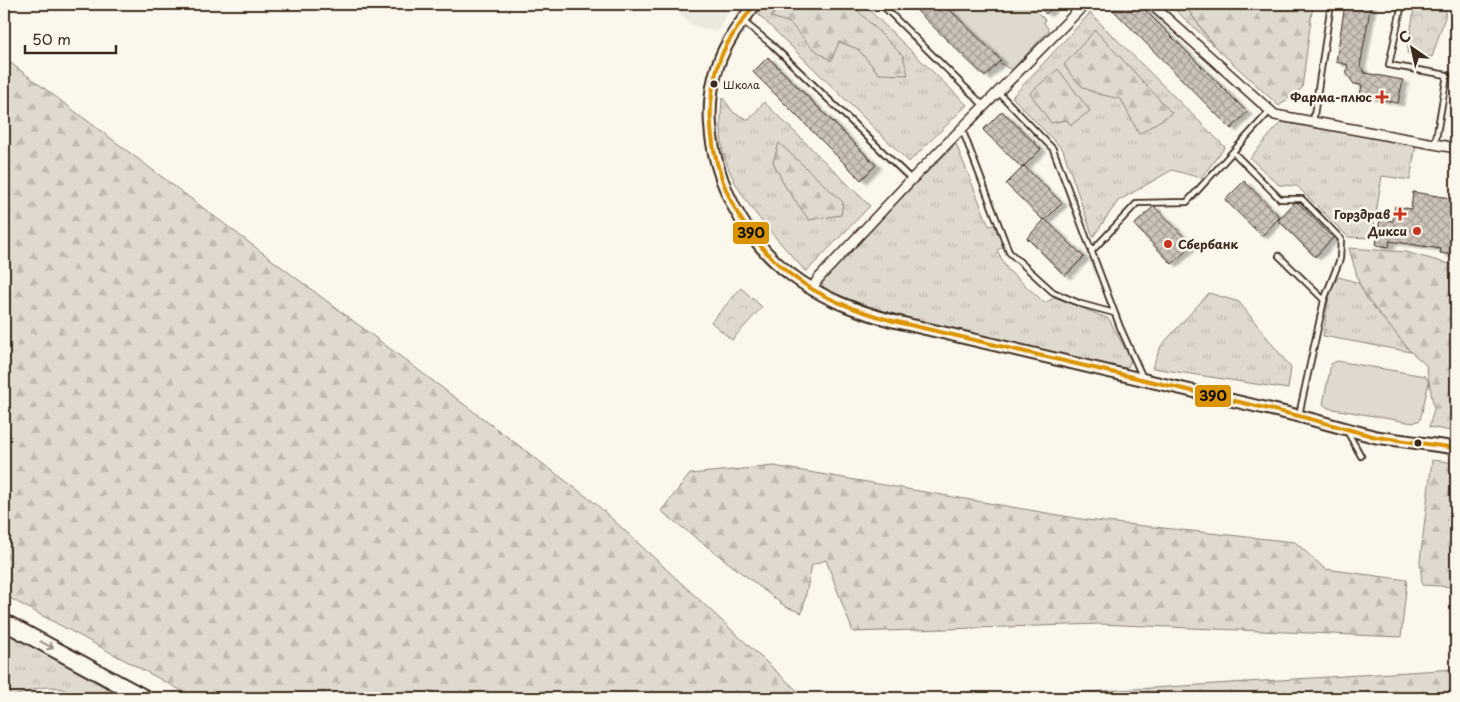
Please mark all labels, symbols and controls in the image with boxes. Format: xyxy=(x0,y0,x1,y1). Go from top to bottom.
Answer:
scale bar xyxy=(25,22,116,54)
north arrow xyxy=(1388,22,1438,72)
text: С xyxy=(1394,25,1415,48)
text: 50 m xyxy=(32,27,71,50)
place label: Школа xyxy=(723,76,760,93)
marker: Школа xyxy=(709,79,719,89)
place label: Фарма-плюс xyxy=(1290,88,1373,106)
marker: Фарма-плюс xyxy=(1376,91,1388,103)
place label: Горздрав xyxy=(1334,205,1390,223)
marker: Горздрав xyxy=(1394,208,1406,220)
line badge: 390 xyxy=(732,221,770,245)
text: 390 xyxy=(737,222,765,243)
place label: Дикси xyxy=(1367,222,1407,240)
marker: Дикси xyxy=(1411,225,1423,237)
place label: Сбербанк xyxy=(1178,235,1239,253)
marker: Сбербанк xyxy=(1162,238,1174,250)
line badge: 390 xyxy=(1194,384,1232,408)
text: 390 xyxy=(1199,385,1227,406)
unlabelled marker xyxy=(1413,438,1423,448)
one-way arrow xyxy=(39,640,54,650)

